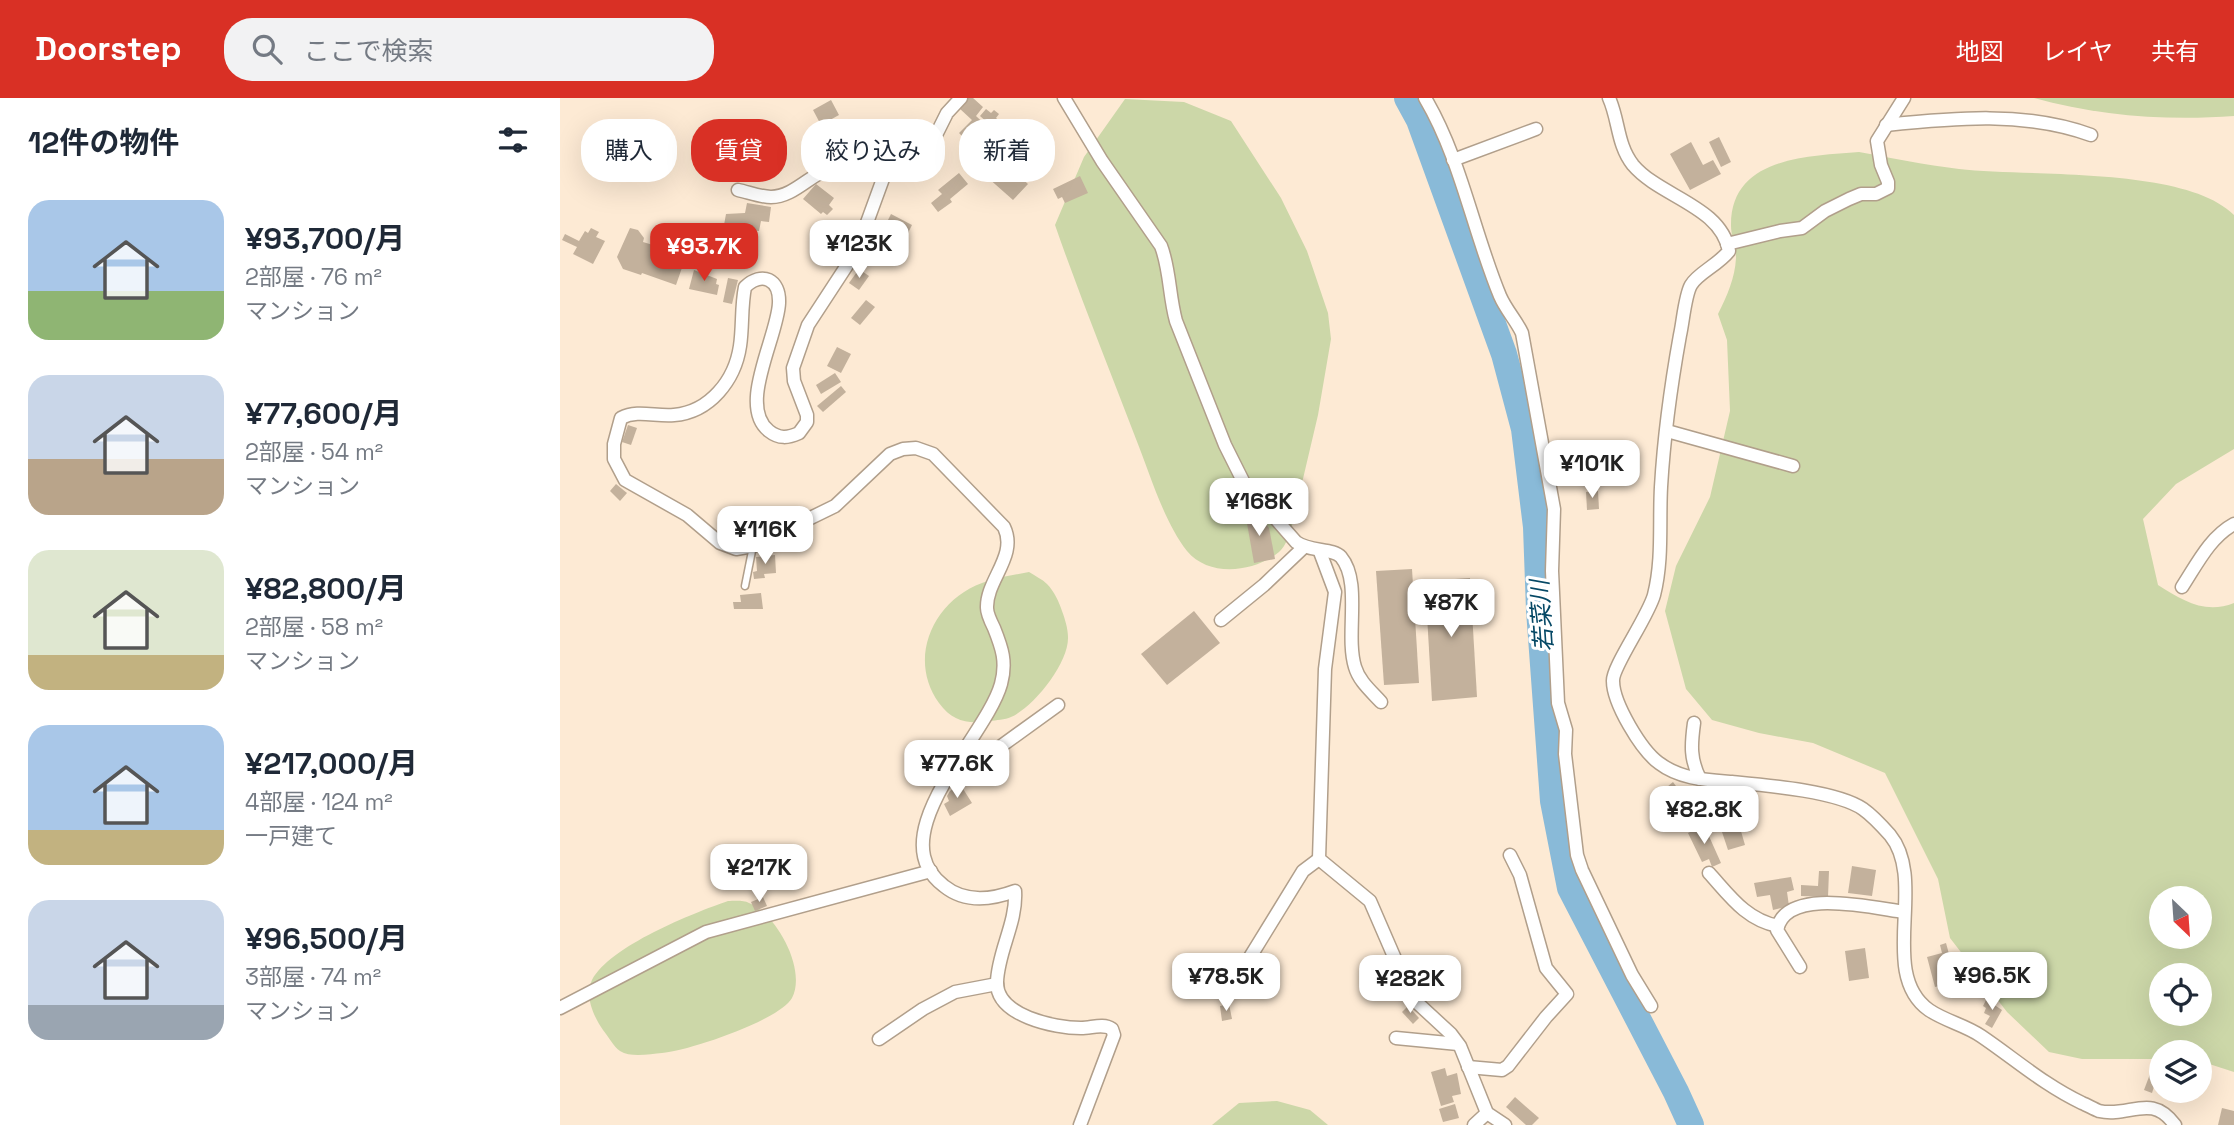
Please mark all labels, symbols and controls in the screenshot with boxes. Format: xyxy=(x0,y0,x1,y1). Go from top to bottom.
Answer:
search box xyxy=(224,18,714,81)
text: Doorstep xyxy=(35,28,182,70)
icon: search xyxy=(248,30,286,68)
text: ここで検索 xyxy=(304,34,434,68)
text: 地図 xyxy=(1956,36,2004,67)
text: レイヤ xyxy=(2042,36,2113,67)
text: 共有 xyxy=(2151,36,2199,67)
chip: 購入 xyxy=(581,119,677,182)
chip: 賃貸 xyxy=(691,119,787,182)
chip: 絞り込み xyxy=(801,119,945,182)
chip: 新着 xyxy=(959,119,1055,182)
icon: filters xyxy=(494,121,532,159)
text: 12件の物件 xyxy=(28,123,179,162)
text: ¥93,700/月 xyxy=(245,219,405,258)
pin: ¥123K xyxy=(810,220,908,280)
pin: ¥93.7K xyxy=(647,223,761,283)
icon: home xyxy=(84,228,168,312)
text: ¥123K xyxy=(826,228,892,258)
text: ¥93.7K xyxy=(666,231,742,261)
text: 2部屋 · 76 m² xyxy=(245,262,382,292)
text: マンション xyxy=(245,296,360,326)
text: ¥77,600/月 xyxy=(245,394,402,433)
icon: home xyxy=(84,403,168,487)
text: 2部屋 · 54 m² xyxy=(245,437,383,467)
pin: ¥101K xyxy=(1543,440,1641,500)
text: ¥101K xyxy=(1560,448,1624,478)
text: マンション xyxy=(245,471,360,501)
pin: ¥168K xyxy=(1210,478,1308,538)
text: ¥168K xyxy=(1225,486,1293,516)
pin: ¥116K xyxy=(716,506,814,566)
text: ¥116K xyxy=(733,514,797,544)
text: ¥82,800/月 xyxy=(245,569,407,608)
water label: 若菜川 xyxy=(1523,576,1559,653)
icon: home xyxy=(84,578,168,662)
pin: ¥87K xyxy=(1410,580,1492,639)
text: ¥87K xyxy=(1424,587,1478,617)
text: 2部屋 · 58 m² xyxy=(245,612,383,642)
text: マンション xyxy=(245,646,360,676)
pin: ¥77.6K xyxy=(900,740,1014,800)
text: ¥217,000/月 xyxy=(245,744,418,783)
text: ¥77.6K xyxy=(920,748,994,778)
icon: home xyxy=(84,753,168,837)
pin: ¥82.8K xyxy=(1647,786,1761,846)
text: 4部屋 · 124 m² xyxy=(245,787,393,817)
text: ¥82.8K xyxy=(1666,794,1742,824)
text: 一戸建て xyxy=(245,821,337,851)
pin: ¥217K xyxy=(710,844,808,904)
text: ¥217K xyxy=(726,852,792,882)
north arrow xyxy=(2149,886,2212,948)
map controls xyxy=(2149,886,2212,1103)
text: ¥96,500/月 xyxy=(245,919,408,958)
icon: home xyxy=(84,928,168,1012)
pin: ¥96.5K xyxy=(1935,953,2049,1012)
pin: ¥78.5K xyxy=(1169,954,1283,1013)
pin: ¥282K xyxy=(1361,956,1459,1015)
text: ¥96.5K xyxy=(1953,960,2031,990)
text: ¥78.5K xyxy=(1188,961,1264,991)
text: 3部屋 · 74 m² xyxy=(245,962,381,992)
text: ¥282K xyxy=(1375,963,1445,993)
button: locate xyxy=(2149,963,2212,1026)
text: マンション xyxy=(245,996,360,1026)
button: layers xyxy=(2149,1040,2212,1103)

